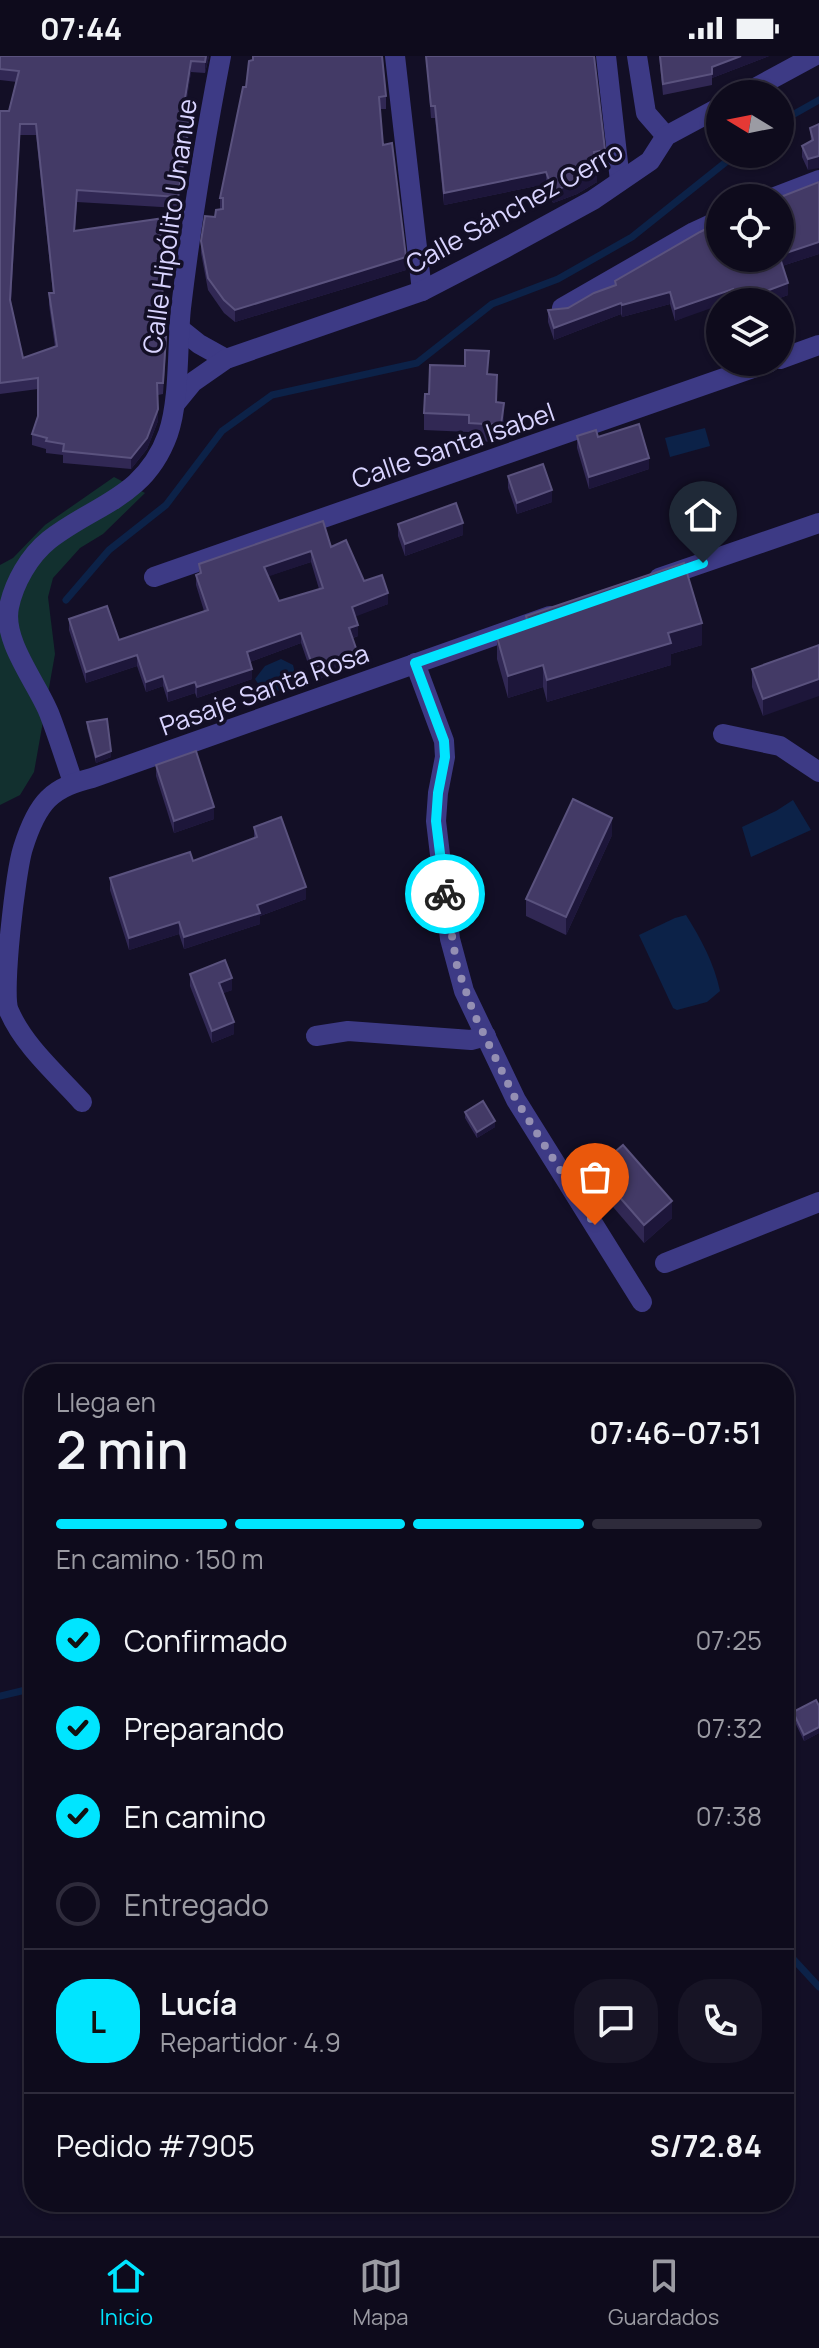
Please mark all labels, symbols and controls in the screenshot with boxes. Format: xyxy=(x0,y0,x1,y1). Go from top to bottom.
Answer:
text: 07:44 xyxy=(40,8,122,49)
north arrow xyxy=(706,80,794,168)
map controls xyxy=(706,80,794,376)
street label: Calle Hipólito Unanue xyxy=(133,96,205,356)
street label: Calle Sánchez Cerro xyxy=(399,132,629,282)
button: locate xyxy=(706,184,794,272)
button: layers xyxy=(706,288,794,376)
street label: Calle Santa Isabel xyxy=(347,393,559,497)
pin xyxy=(669,481,737,563)
icon: home xyxy=(681,493,725,537)
street label: Pasaje Santa Rosa xyxy=(154,634,374,744)
courier xyxy=(405,854,485,934)
icon: bike xyxy=(423,872,467,916)
pin xyxy=(561,1143,629,1225)
icon: bag xyxy=(573,1155,617,1199)
text: Llega en xyxy=(56,1384,156,1420)
text: 07:46–07:51 xyxy=(589,1412,762,1453)
text: 2 min xyxy=(56,1414,189,1485)
text: En camino · 150 m xyxy=(56,1541,264,1577)
icon: check xyxy=(56,1618,100,1662)
text: Confirmado xyxy=(124,1620,288,1661)
text: 07:25 xyxy=(695,1622,762,1658)
icon: check xyxy=(56,1706,100,1750)
text: Preparando xyxy=(124,1708,284,1749)
text: 07:32 xyxy=(696,1710,762,1746)
icon: check xyxy=(56,1794,100,1838)
text: En camino xyxy=(124,1796,266,1837)
text: 07:38 xyxy=(696,1798,762,1834)
text: Entregado xyxy=(124,1884,269,1925)
button: chat xyxy=(574,1979,658,2063)
button: phone xyxy=(678,1979,762,2063)
text: Lucía xyxy=(160,1983,237,2024)
text: L xyxy=(90,2001,106,2042)
text: Repartidor · 4.9 xyxy=(160,2024,341,2060)
text: Pedido #7905 xyxy=(56,2125,255,2166)
text: S/72.84 xyxy=(650,2125,762,2166)
tab: Inicio xyxy=(100,2254,153,2332)
tab: Mapa xyxy=(353,2254,409,2332)
tab: Guardados xyxy=(608,2254,719,2332)

